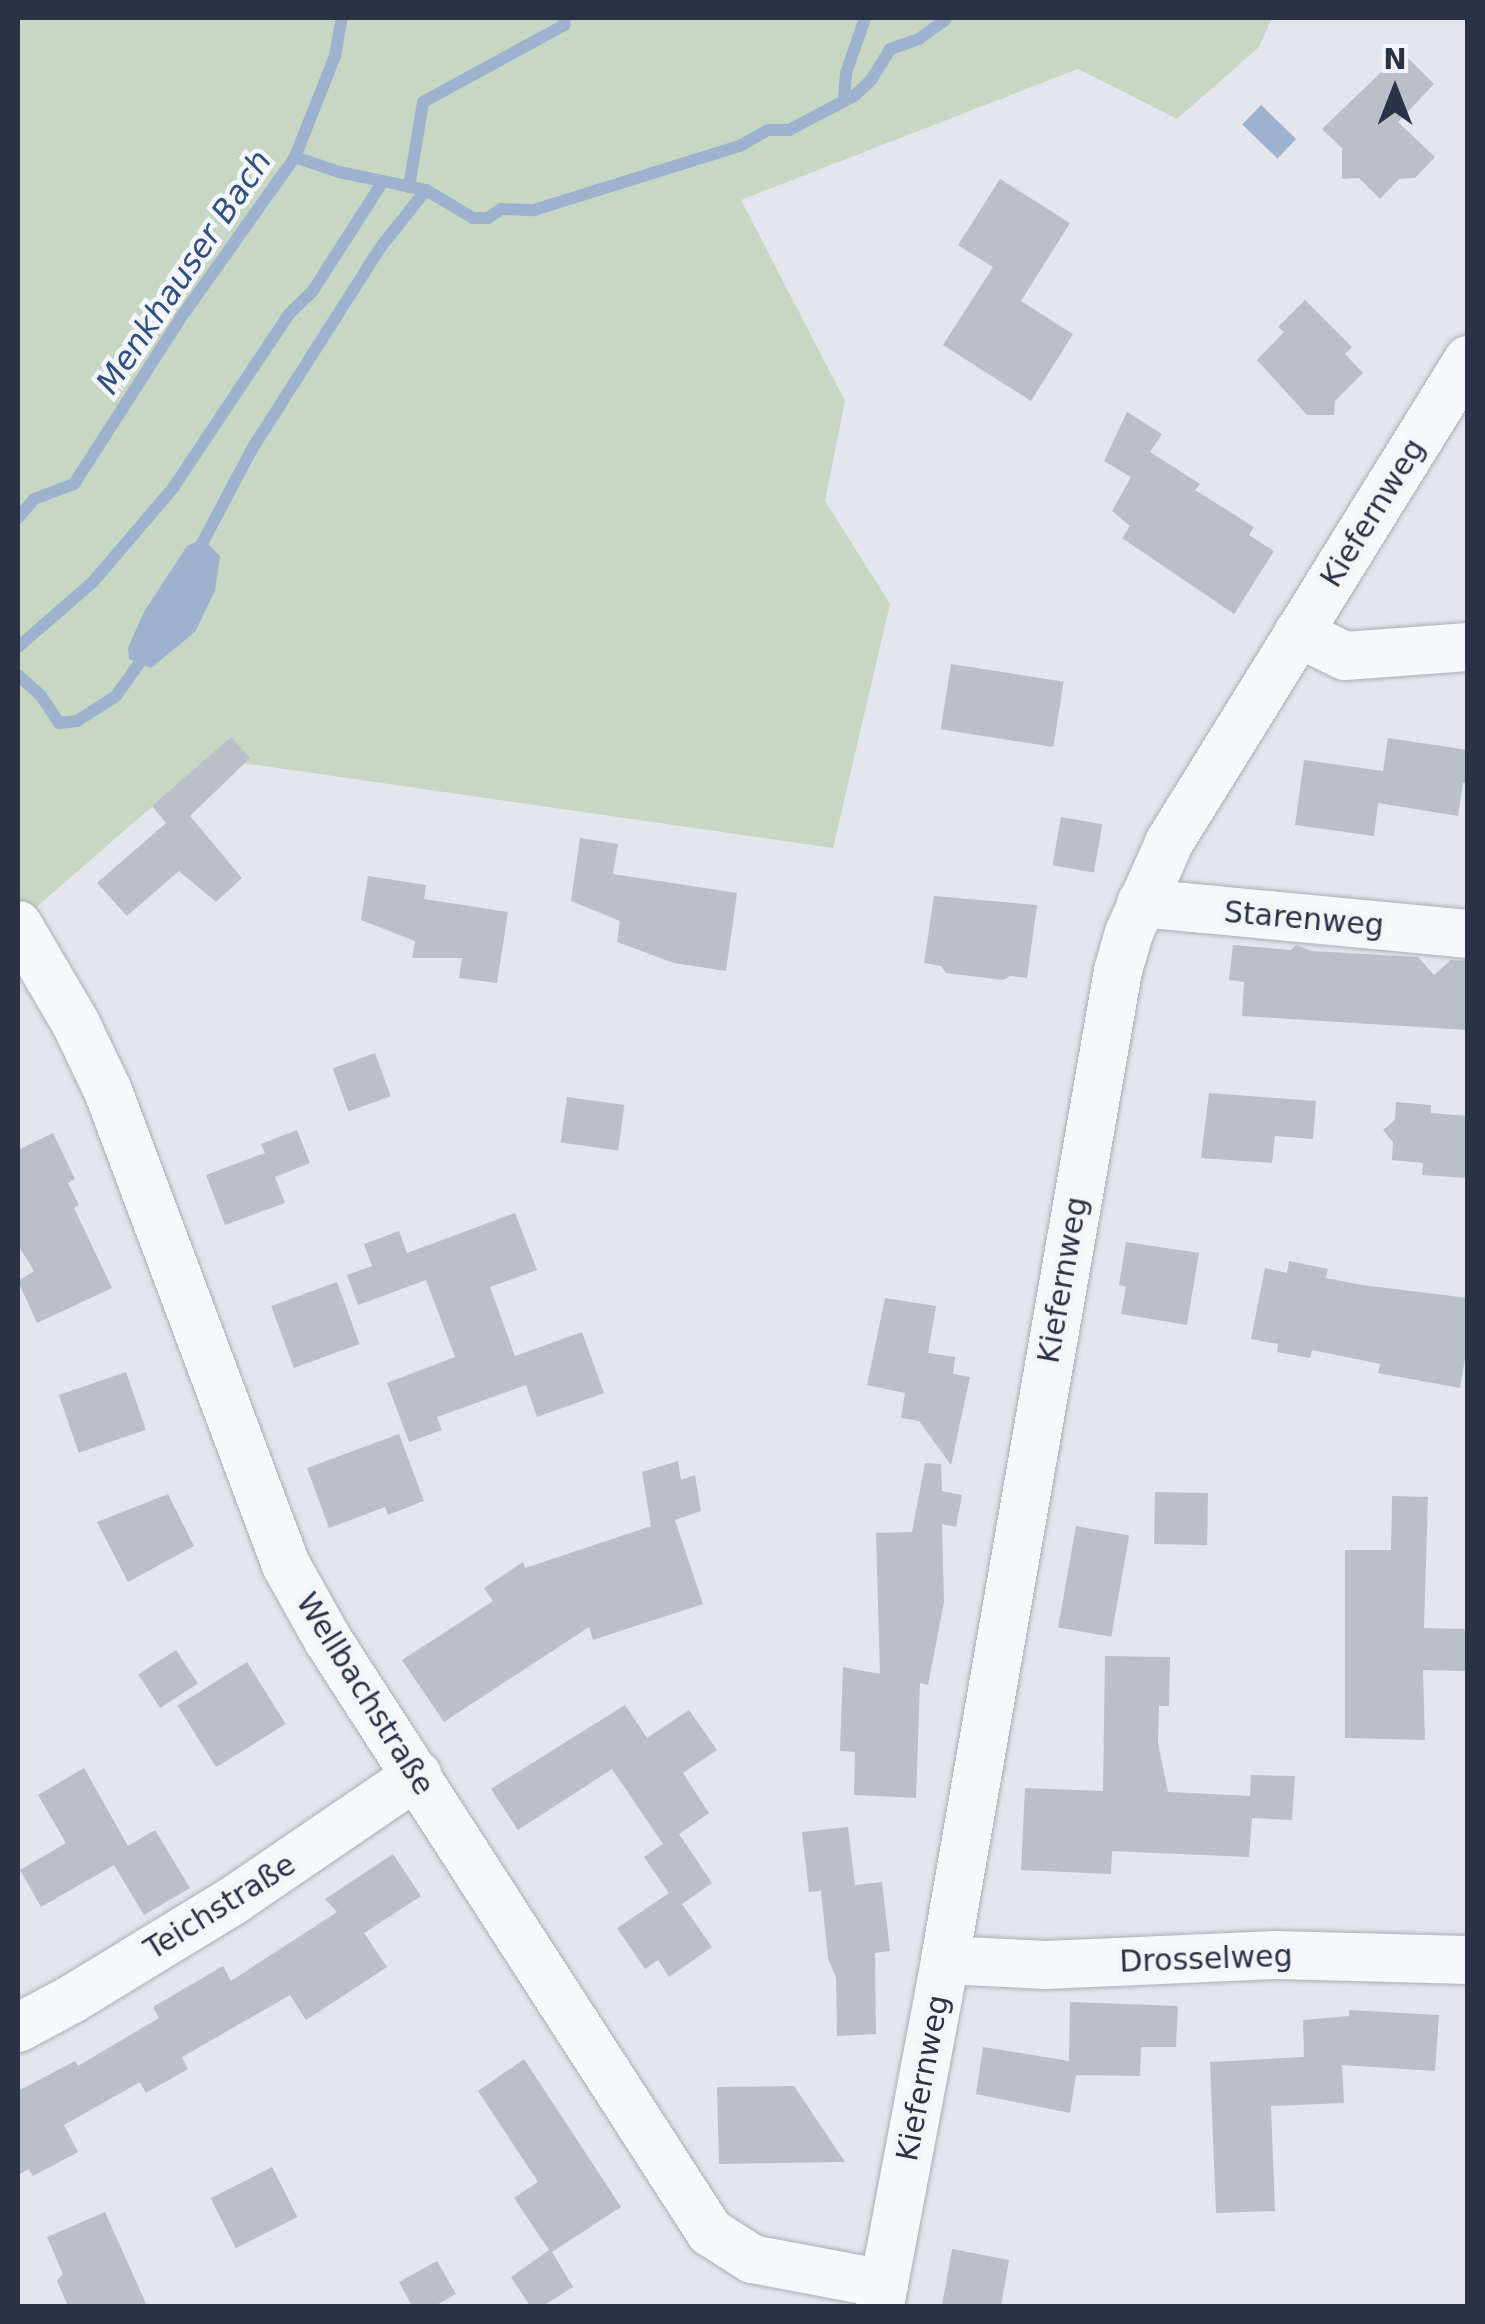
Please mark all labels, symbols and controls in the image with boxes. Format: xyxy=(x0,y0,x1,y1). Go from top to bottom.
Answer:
north arrow xyxy=(1345,40,1445,140)
text: N xyxy=(1383,43,1407,76)
water label: Menkhauser Bach xyxy=(88,143,280,401)
street label: Kiefernweg xyxy=(1313,432,1433,594)
street label: Starenweg xyxy=(1223,894,1385,944)
street label: Kiefernweg xyxy=(1031,1194,1095,1366)
street label: Wellbachstraße xyxy=(288,1586,442,1802)
street label: Teichstraße xyxy=(138,1846,302,1968)
street label: Drosselweg xyxy=(1119,1938,1293,1980)
street label: Kiefernweg xyxy=(889,1992,957,2164)

